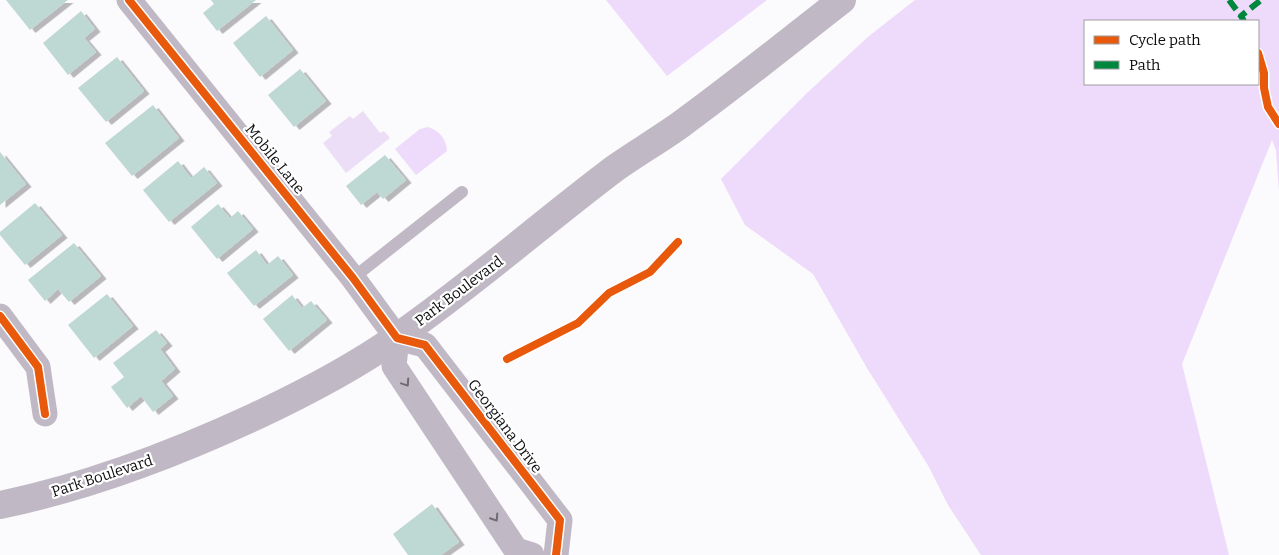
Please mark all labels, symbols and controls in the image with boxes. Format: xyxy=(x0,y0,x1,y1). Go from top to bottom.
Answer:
legend xyxy=(1084,20,1259,85)
text: Cycle path xyxy=(1129,31,1201,49)
text: Path xyxy=(1129,56,1161,74)
street label: Mobile Lane xyxy=(241,121,309,197)
street label: Park Boulevard xyxy=(412,252,507,330)
street label: Georgiana Drive xyxy=(464,376,546,476)
one-way arrow xyxy=(399,378,409,387)
street label: Park Boulevard xyxy=(49,451,155,501)
one-way arrow xyxy=(489,513,498,522)

